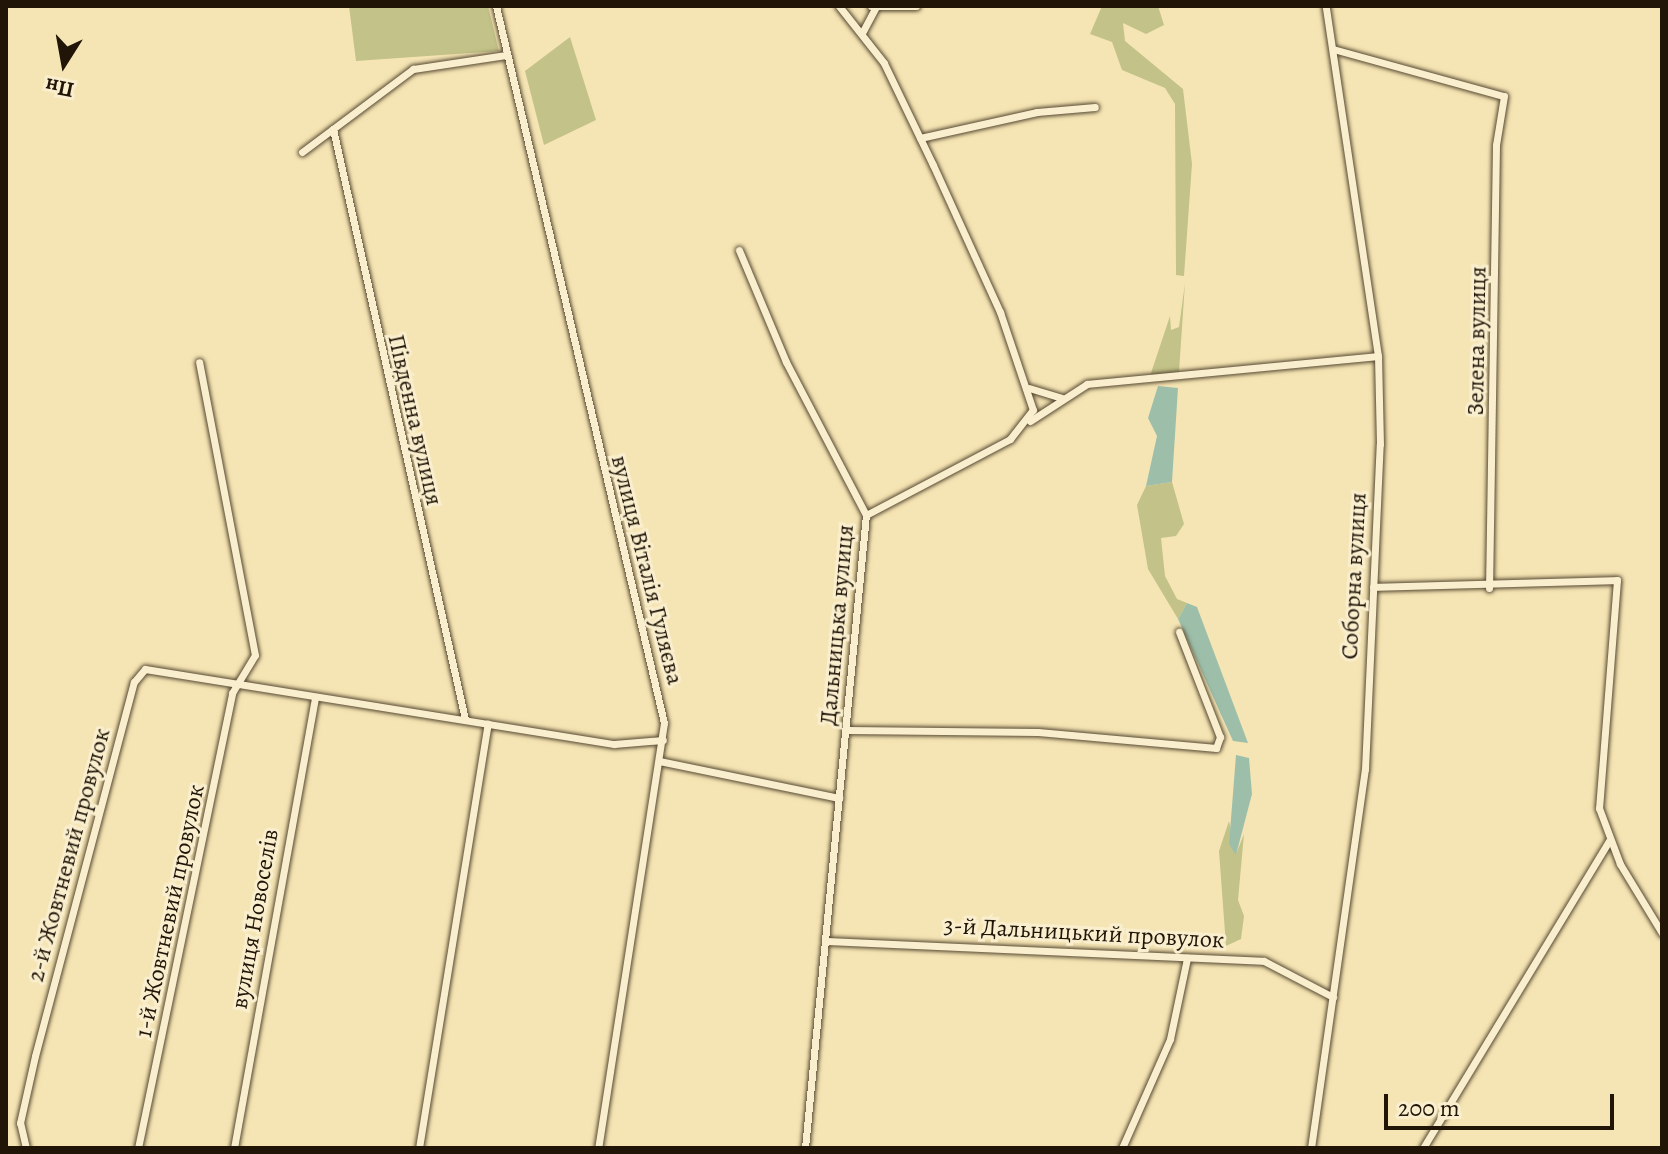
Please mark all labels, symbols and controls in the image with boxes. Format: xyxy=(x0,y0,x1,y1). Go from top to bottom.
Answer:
north arrow xyxy=(24,24,104,104)
text: Пн xyxy=(42,70,76,105)
street label: Зелена вулиця xyxy=(1461,266,1493,416)
street label: Південна вулиця xyxy=(381,332,449,508)
street label: вулиця Віталія Гуляєва xyxy=(605,452,689,688)
street label: Соборна вулиця xyxy=(1335,492,1373,660)
street label: Дальницька вулиця xyxy=(814,523,860,727)
street label: 2-й Жовтневий провулок xyxy=(21,725,117,985)
street label: 1-й Жовтневий провулок xyxy=(129,782,211,1040)
street label: вулиця Новоселів xyxy=(225,827,285,1011)
street label: 3-й Дальницький провулок xyxy=(943,911,1225,955)
scale bar xyxy=(1388,1078,1618,1128)
text: 200 m xyxy=(1398,1092,1460,1124)

